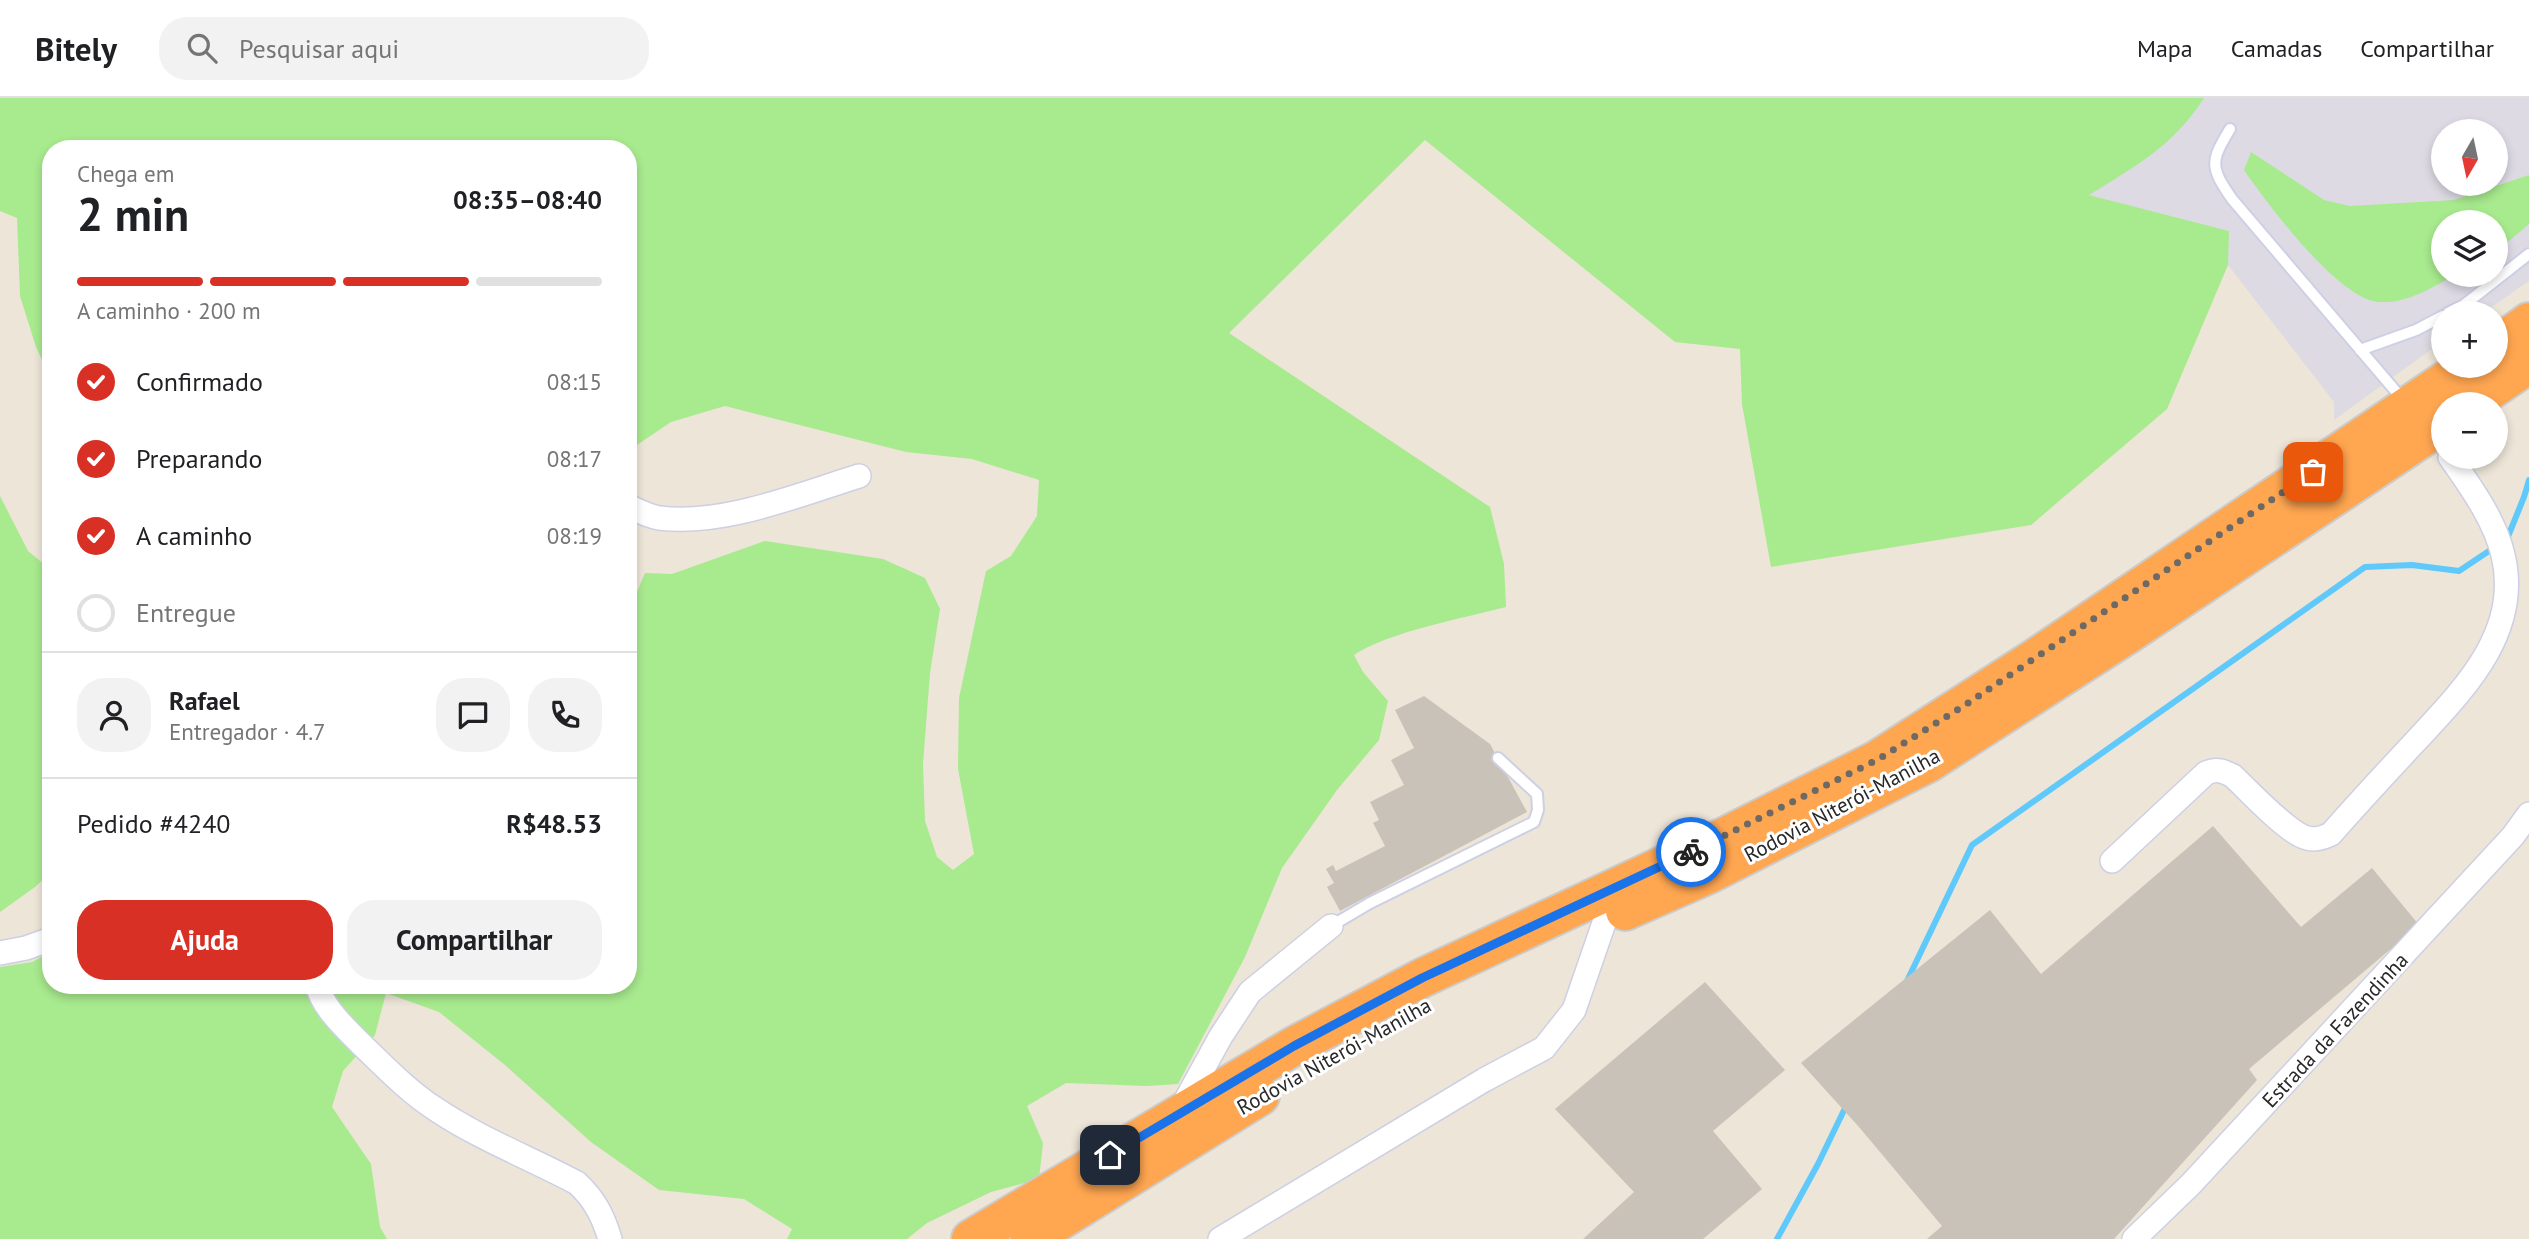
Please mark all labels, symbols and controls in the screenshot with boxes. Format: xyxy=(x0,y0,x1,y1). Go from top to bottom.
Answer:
search box xyxy=(159,17,649,80)
text: Bitely xyxy=(35,27,117,70)
icon: search xyxy=(183,29,221,67)
text: Pesquisar aqui xyxy=(239,32,399,65)
text: Mapa xyxy=(2137,33,2193,64)
text: Camadas xyxy=(2231,33,2322,64)
text: Compartilhar xyxy=(2360,33,2494,64)
north arrow xyxy=(2431,119,2508,196)
map controls xyxy=(2431,119,2508,469)
text: Chega em xyxy=(77,159,174,188)
text: 08:35–08:40 xyxy=(453,183,602,216)
text: 2 min xyxy=(77,184,189,244)
button: layers xyxy=(2431,210,2508,287)
text: A caminho · 200 m xyxy=(77,296,261,325)
button: + xyxy=(2431,301,2508,378)
icon: check xyxy=(77,363,115,401)
text: Confirmado xyxy=(136,365,263,398)
text: 08:15 xyxy=(547,367,602,396)
button: − xyxy=(2431,392,2508,469)
icon: check xyxy=(77,440,115,478)
text: Preparando xyxy=(136,442,263,475)
pin xyxy=(2283,442,2343,502)
text: 08:17 xyxy=(547,444,602,473)
icon: bag xyxy=(2294,453,2332,491)
icon: check xyxy=(77,517,115,555)
text: A caminho xyxy=(136,519,252,552)
text: 08:19 xyxy=(547,521,602,550)
text: Entregue xyxy=(136,596,236,629)
button: person xyxy=(77,678,151,752)
button: chat xyxy=(436,678,510,752)
button: phone xyxy=(528,678,602,752)
text: Rafael xyxy=(169,684,240,717)
text: Entregador · 4.7 xyxy=(169,717,326,746)
street label: Rodovia Niterói-Manilha xyxy=(1739,742,1945,868)
text: Pedido #4240 xyxy=(77,807,230,840)
text: R$48.53 xyxy=(506,807,602,840)
courier xyxy=(1656,817,1726,887)
icon: bike xyxy=(1672,833,1710,871)
button: Ajuda xyxy=(77,900,333,980)
button: Compartilhar xyxy=(347,900,602,980)
street label: Estrada da Fazendinha xyxy=(2256,947,2414,1113)
street label: Rodovia Niterói-Manilha xyxy=(1232,991,1436,1121)
pin xyxy=(1080,1125,1140,1185)
icon: home xyxy=(1091,1136,1129,1174)

